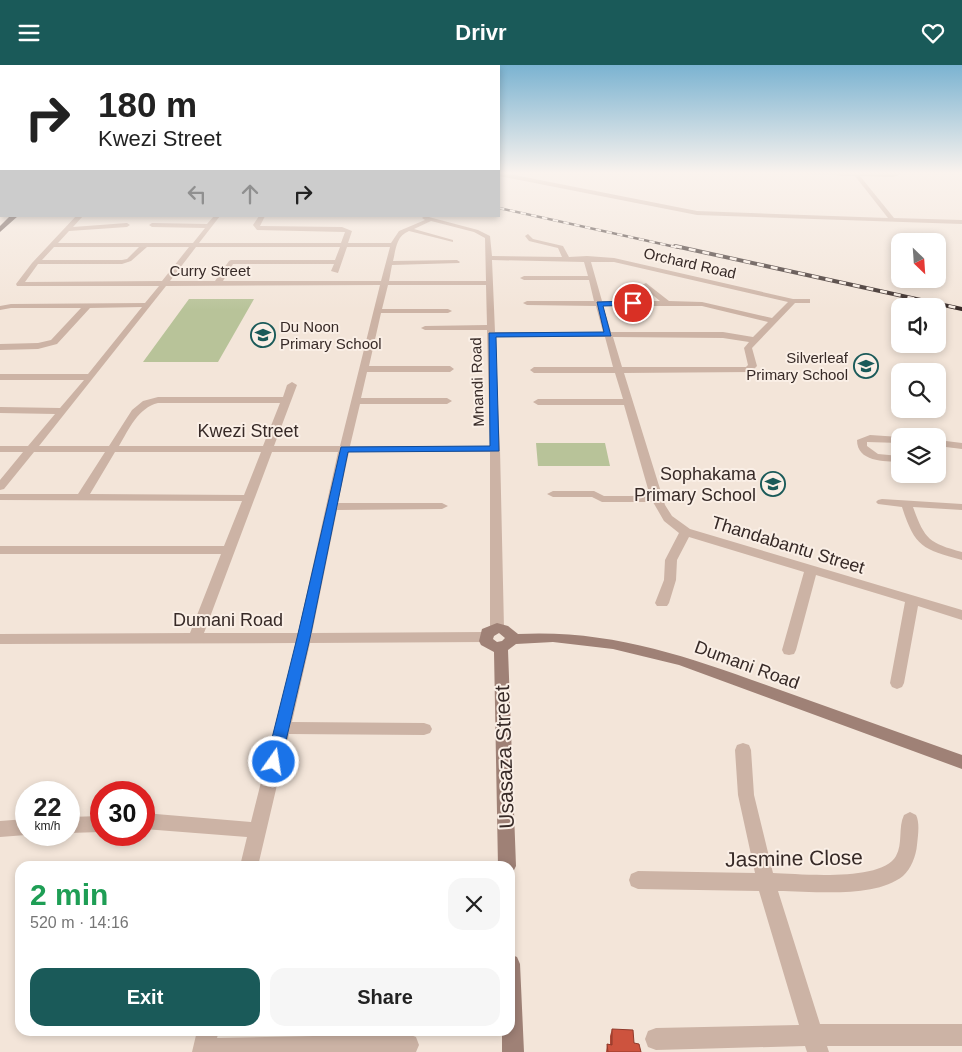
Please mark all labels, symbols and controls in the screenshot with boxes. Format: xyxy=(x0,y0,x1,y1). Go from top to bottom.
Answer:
icon: menu xyxy=(15,19,43,47)
icon: heart xyxy=(919,19,947,47)
text: Drivr xyxy=(455,20,507,45)
icon: right xyxy=(15,85,80,150)
text: 180 m xyxy=(98,85,197,124)
text: Kwezi Street xyxy=(98,126,222,151)
icon: left xyxy=(183,180,211,208)
icon: ahead xyxy=(236,180,264,208)
icon: right xyxy=(289,180,317,208)
north arrow xyxy=(891,233,946,287)
map controls xyxy=(891,233,946,483)
street label: Orchard Road xyxy=(642,244,738,282)
street label: Curry Street xyxy=(170,262,251,279)
pin xyxy=(612,282,654,324)
icon: arrive xyxy=(619,289,647,317)
button: sound xyxy=(891,298,946,353)
place label: Du Noon Primary School xyxy=(280,318,382,352)
school or university icon: Du Noon Primary School xyxy=(250,322,276,348)
street label: Mnandi Road xyxy=(467,337,487,427)
place label: Silverleaf Primary School xyxy=(746,349,849,383)
school or university icon: Silverleaf Primary School xyxy=(853,353,879,379)
button: search xyxy=(891,363,946,418)
street label: Kwezi Street xyxy=(197,421,299,441)
button: layers xyxy=(891,428,946,483)
place label: Sophakama Primary School xyxy=(634,464,757,505)
school or university icon: Sophakama Primary School xyxy=(760,471,786,497)
street label: Thandabantu Street xyxy=(709,512,867,578)
street label: Dumani Road xyxy=(173,610,283,630)
street label: Dumani Road xyxy=(692,637,802,693)
street label: Usasaza Street xyxy=(490,685,518,829)
position arrow xyxy=(247,735,299,787)
speed limit sign: 30 xyxy=(90,781,155,846)
text: 22 xyxy=(34,793,61,821)
text: km/h xyxy=(34,819,61,833)
street label: Jasmine Close xyxy=(725,845,863,871)
text: 2 min xyxy=(30,878,108,911)
button: close xyxy=(448,878,500,930)
text: 520 m · 14:16 xyxy=(30,914,129,931)
button: Exit xyxy=(30,968,260,1026)
button: Share xyxy=(270,968,500,1026)

